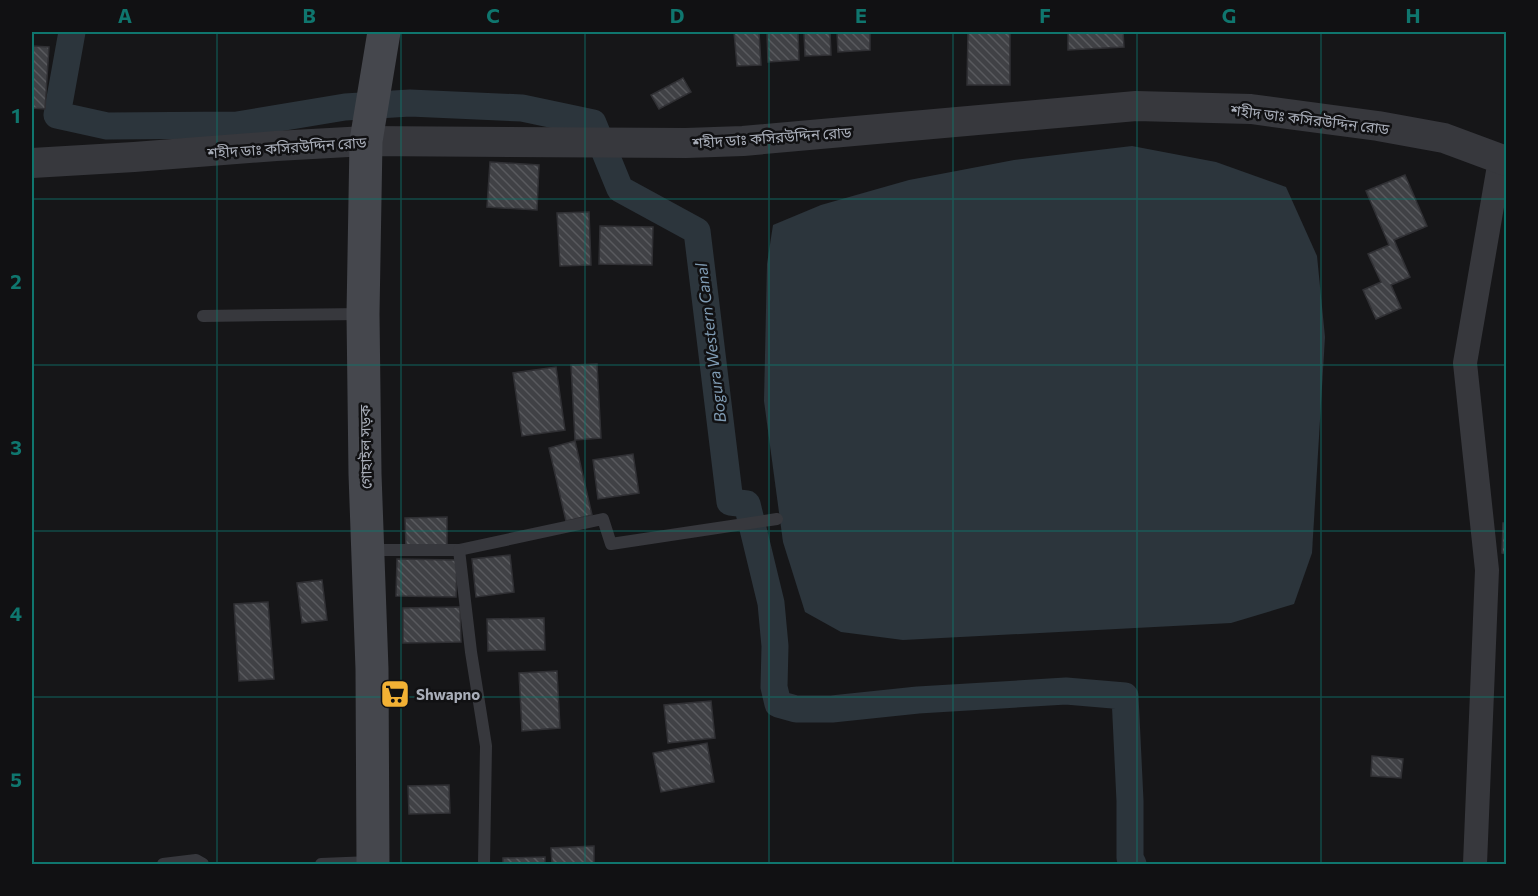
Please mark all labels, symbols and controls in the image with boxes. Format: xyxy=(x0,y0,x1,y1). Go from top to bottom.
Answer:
text: A xyxy=(118,3,132,27)
text: B xyxy=(302,3,316,27)
text: C xyxy=(486,3,500,27)
text: D xyxy=(670,3,684,27)
text: E xyxy=(855,3,867,27)
text: F xyxy=(1039,3,1051,27)
text: G xyxy=(1222,3,1236,27)
text: H xyxy=(1406,3,1421,27)
street label: শহীদ ডাঃ কসিরউদ্দিন রোড xyxy=(1229,100,1391,138)
text: 1 xyxy=(11,103,21,127)
street label: শহীদ ডাঃ কসিরউদ্দিন রোড xyxy=(691,122,853,152)
street label: শহীদ ডাঃ কসিরউদ্দিন রোড xyxy=(206,132,368,162)
water label: Bogura Western Canal xyxy=(691,261,729,424)
text: 2 xyxy=(10,269,22,293)
street label: গোহাইল সড়ক xyxy=(355,404,375,489)
text: 3 xyxy=(10,435,22,459)
text: 4 xyxy=(10,601,22,625)
supermarket icon: Shwapno xyxy=(379,678,411,710)
place label: Shwapno xyxy=(416,685,480,703)
text: 5 xyxy=(10,767,22,791)

